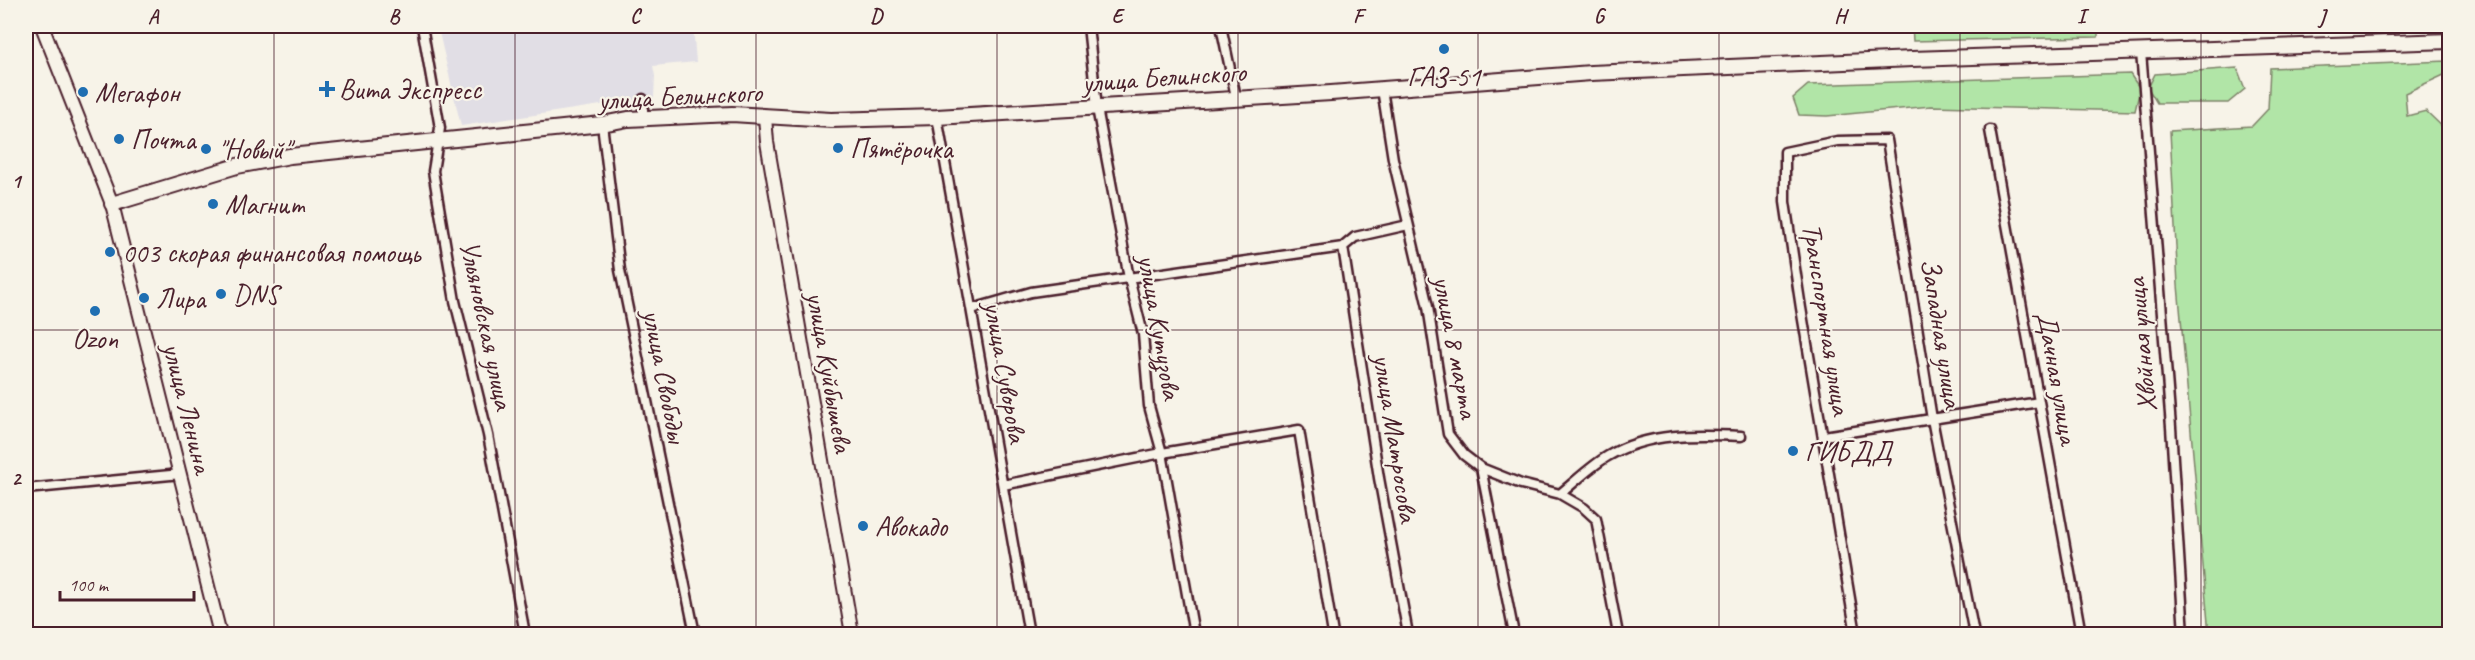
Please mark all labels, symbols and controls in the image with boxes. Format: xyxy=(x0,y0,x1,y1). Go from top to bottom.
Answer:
text: A xyxy=(148,4,160,29)
text: B xyxy=(389,4,401,29)
text: C xyxy=(630,4,642,29)
text: D xyxy=(870,4,884,29)
text: E xyxy=(1112,4,1126,29)
text: F xyxy=(1353,4,1367,29)
text: G xyxy=(1594,4,1607,29)
text: H xyxy=(1834,4,1849,29)
text: I xyxy=(2077,4,2090,29)
text: J xyxy=(2317,4,2329,29)
marker: ГАЗ-51 xyxy=(1437,42,1451,56)
street label: улица Белинского xyxy=(1079,54,1249,100)
place label: ГАЗ-51 xyxy=(1407,59,1482,94)
place label: Вита Экспресс xyxy=(339,72,483,107)
street label: улица Белинского xyxy=(595,74,765,118)
place label: Мегафон xyxy=(95,75,182,110)
marker: Вита Экспресс xyxy=(320,82,334,96)
marker: Мегафон xyxy=(76,85,90,99)
place label: Почта xyxy=(131,122,197,157)
place label: Пятёрочка xyxy=(850,131,954,166)
marker: Почта xyxy=(112,132,126,146)
place label: "Новый" xyxy=(218,132,296,167)
marker: Пятёрочка xyxy=(831,141,845,155)
marker: "Новый" xyxy=(199,142,213,156)
text: 1 xyxy=(12,169,23,194)
place label: Магнит xyxy=(225,187,306,222)
marker: Магнит xyxy=(206,197,220,211)
street label: Транспортная улица xyxy=(1795,221,1860,419)
place label: 003 скорая финансовая помощь xyxy=(122,235,422,270)
street label: Ульяновская улица xyxy=(452,237,522,414)
marker: 003 скорая финансовая помощь xyxy=(103,245,117,259)
street label: улица Кутузова xyxy=(1129,250,1190,404)
street label: Западная улица xyxy=(1913,256,1971,412)
street label: улица 8 марта xyxy=(1425,271,1487,423)
street label: Хвойная улица xyxy=(2118,275,2164,413)
place label: DNS xyxy=(233,277,283,312)
place label: Лира xyxy=(156,281,207,316)
marker: DNS xyxy=(214,287,228,301)
street label: улица Куйбышева xyxy=(798,287,862,457)
marker: Лира xyxy=(137,291,151,305)
street label: улица Суворова xyxy=(976,297,1036,447)
marker: Ozon xyxy=(88,304,102,318)
street label: улица Свободы xyxy=(635,305,695,448)
street label: Дачная улица xyxy=(2029,309,2087,449)
place label: Ozon xyxy=(72,321,118,356)
street label: улица Ленина xyxy=(154,337,222,479)
street label: улица Матросова xyxy=(1365,350,1427,526)
place label: ГИБДД xyxy=(1805,434,1894,469)
marker: ГИБДД xyxy=(1786,444,1800,458)
text: 2 xyxy=(12,466,23,491)
place label: Авокадо xyxy=(875,509,949,544)
marker: Авокадо xyxy=(856,519,870,533)
scale bar xyxy=(60,564,194,602)
text: 100 m xyxy=(69,574,110,596)

